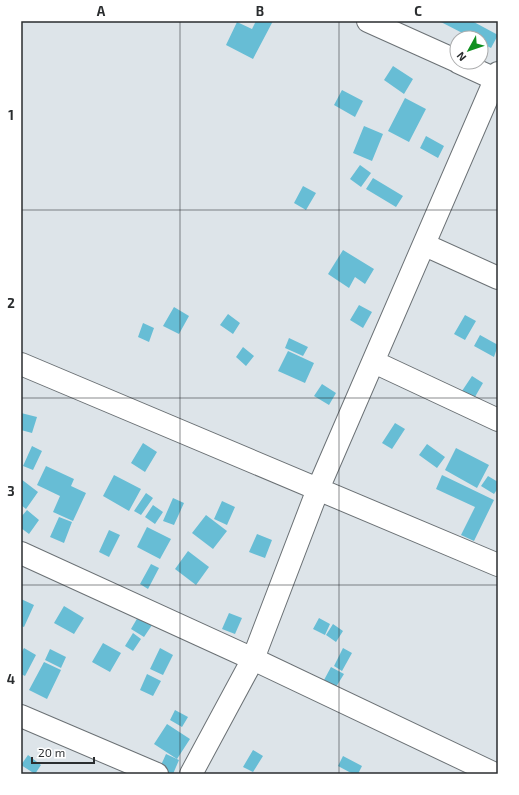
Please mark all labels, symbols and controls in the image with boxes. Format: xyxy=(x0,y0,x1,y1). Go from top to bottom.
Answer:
text: A xyxy=(97,3,106,19)
text: B xyxy=(256,3,264,19)
text: C xyxy=(414,3,422,19)
north arrow xyxy=(449,30,489,70)
text: N xyxy=(453,49,468,64)
text: 1 xyxy=(8,107,14,123)
text: 2 xyxy=(7,295,15,311)
text: 3 xyxy=(7,483,15,499)
text: 4 xyxy=(7,671,15,687)
scale bar xyxy=(32,739,94,765)
text: 20 m xyxy=(38,745,65,759)

